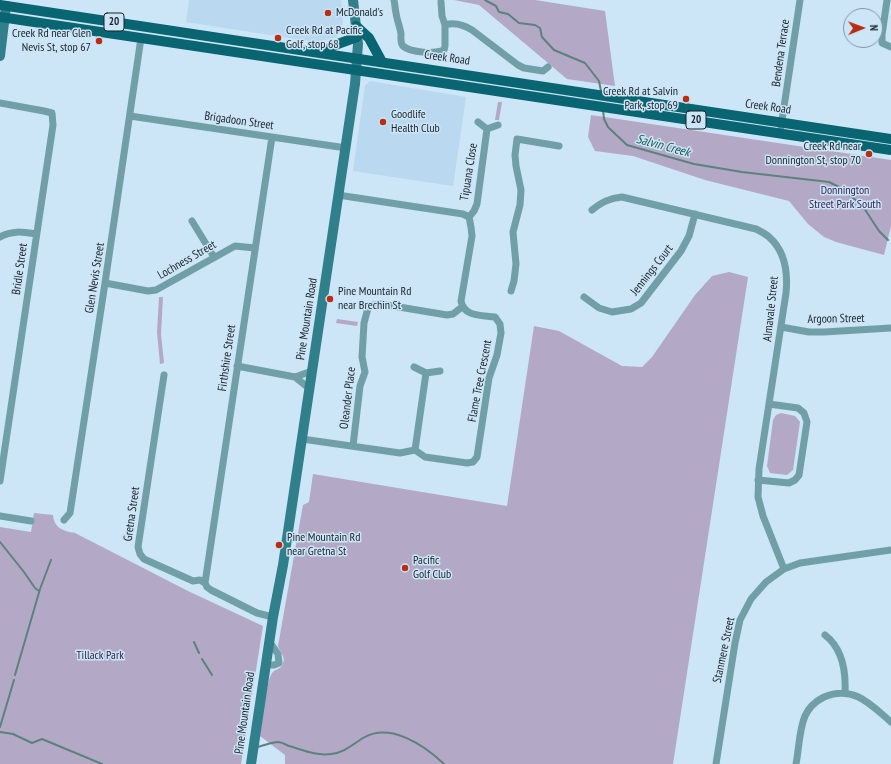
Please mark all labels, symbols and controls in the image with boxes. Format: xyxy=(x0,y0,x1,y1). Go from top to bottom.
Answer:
place label: McDonald's xyxy=(336,6,383,20)
marker: McDonald's xyxy=(323,8,333,18)
north arrow xyxy=(843,8,883,48)
road number: 20 xyxy=(104,13,124,31)
street label: Bendena Terrace xyxy=(769,18,793,88)
place label: Creek Rd at Pacific Golf, stop 68 xyxy=(286,24,362,52)
text: N xyxy=(867,25,881,31)
place label: Creek Rd near Glen Nevis St, stop 67 xyxy=(12,27,91,55)
marker: Creek Rd at Pacific Golf, stop 68 xyxy=(273,33,283,43)
marker: Creek Rd near Glen Nevis St, stop 67 xyxy=(94,36,104,46)
street label: Creek Road xyxy=(423,48,471,68)
place label: Creek Rd at Salvin Park, stop 69 xyxy=(603,85,678,113)
marker: Creek Rd at Salvin Park, stop 69 xyxy=(681,94,691,104)
street label: Creek Road xyxy=(744,97,792,117)
place label: Goodlife Health Club xyxy=(391,108,440,136)
street label: Brigadoon Street xyxy=(203,109,275,133)
road number: 20 xyxy=(686,111,706,129)
marker: Goodlife Health Club xyxy=(378,117,388,127)
water label: Salvin Creek xyxy=(634,131,692,161)
place label: Creek Rd near Donnington St, stop 70 xyxy=(766,140,861,168)
street label: Tipuana Close xyxy=(457,142,481,202)
marker: Creek Rd near Donnington St, stop 70 xyxy=(864,149,874,159)
park label: Donnington Street Park South xyxy=(809,184,881,212)
street label: Lochness Street xyxy=(155,238,219,282)
street label: Bridle Street xyxy=(9,242,31,296)
street label: Glen Nevis Street xyxy=(82,242,108,314)
street label: Jennings Court xyxy=(628,242,676,298)
street label: Almavale Street xyxy=(760,276,782,342)
street label: Pine Mountain Road xyxy=(293,277,321,361)
place label: Pine Mountain Rd near Brechin St xyxy=(338,285,412,313)
marker: Pine Mountain Rd near Brechin St xyxy=(325,294,335,304)
street label: Argoon Street xyxy=(807,311,865,327)
street label: Firthshire Street xyxy=(215,324,239,392)
street label: Flame Tree Crescent xyxy=(465,339,495,423)
street label: Oleander Place xyxy=(337,366,359,430)
street label: Gretna Street xyxy=(121,486,143,542)
place label: Pine Mountain Rd near Gretna St xyxy=(287,531,361,559)
marker: Pine Mountain Rd near Gretna St xyxy=(274,540,284,550)
place label: Pacific Golf Club xyxy=(413,554,451,582)
marker: Pacific Golf Club xyxy=(400,563,410,573)
street label: Stanmere Street xyxy=(710,616,738,684)
park label: Tillack Park xyxy=(76,649,124,663)
street label: Pine Mountain Road xyxy=(232,671,258,755)

